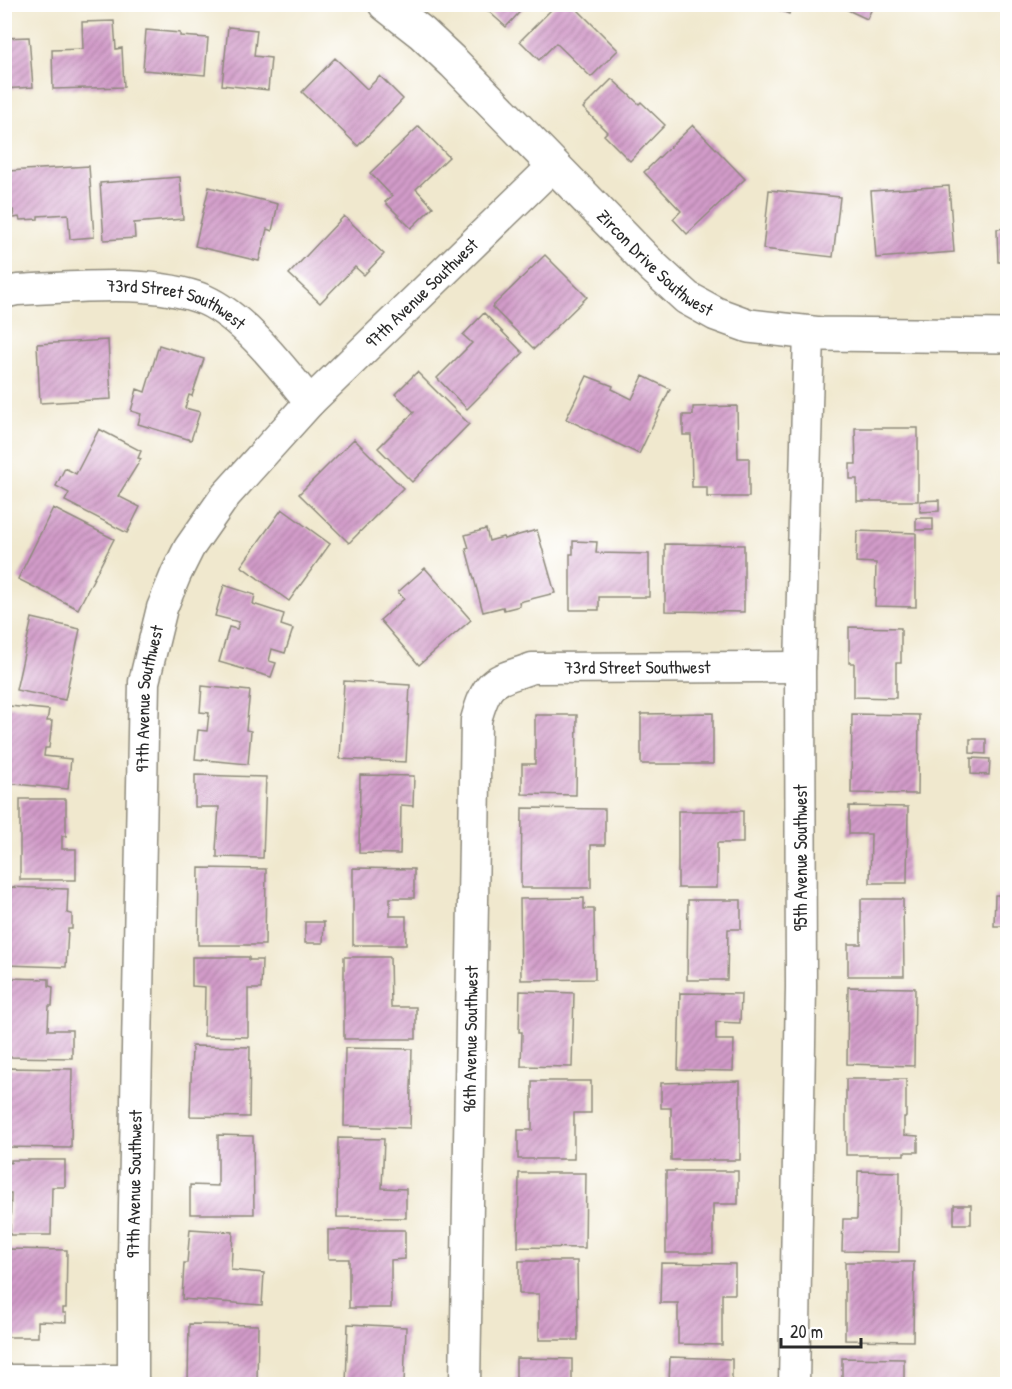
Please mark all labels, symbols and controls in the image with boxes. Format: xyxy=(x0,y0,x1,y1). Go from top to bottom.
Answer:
street label: Zircon Drive Southwest xyxy=(591,204,719,322)
street label: 97th Avenue Southwest xyxy=(360,232,484,354)
street label: 73rd Street Southwest xyxy=(106,273,252,336)
street label: 97th Avenue Southwest xyxy=(129,622,170,773)
street label: 73rd Street Southwest xyxy=(564,654,711,680)
street label: 95th Avenue Southwest xyxy=(788,784,813,932)
street label: 96th Avenue Southwest xyxy=(457,965,484,1113)
street label: 97th Avenue Southwest xyxy=(120,1109,148,1258)
scale bar xyxy=(781,1311,860,1349)
text: 20 m xyxy=(790,1319,823,1344)

